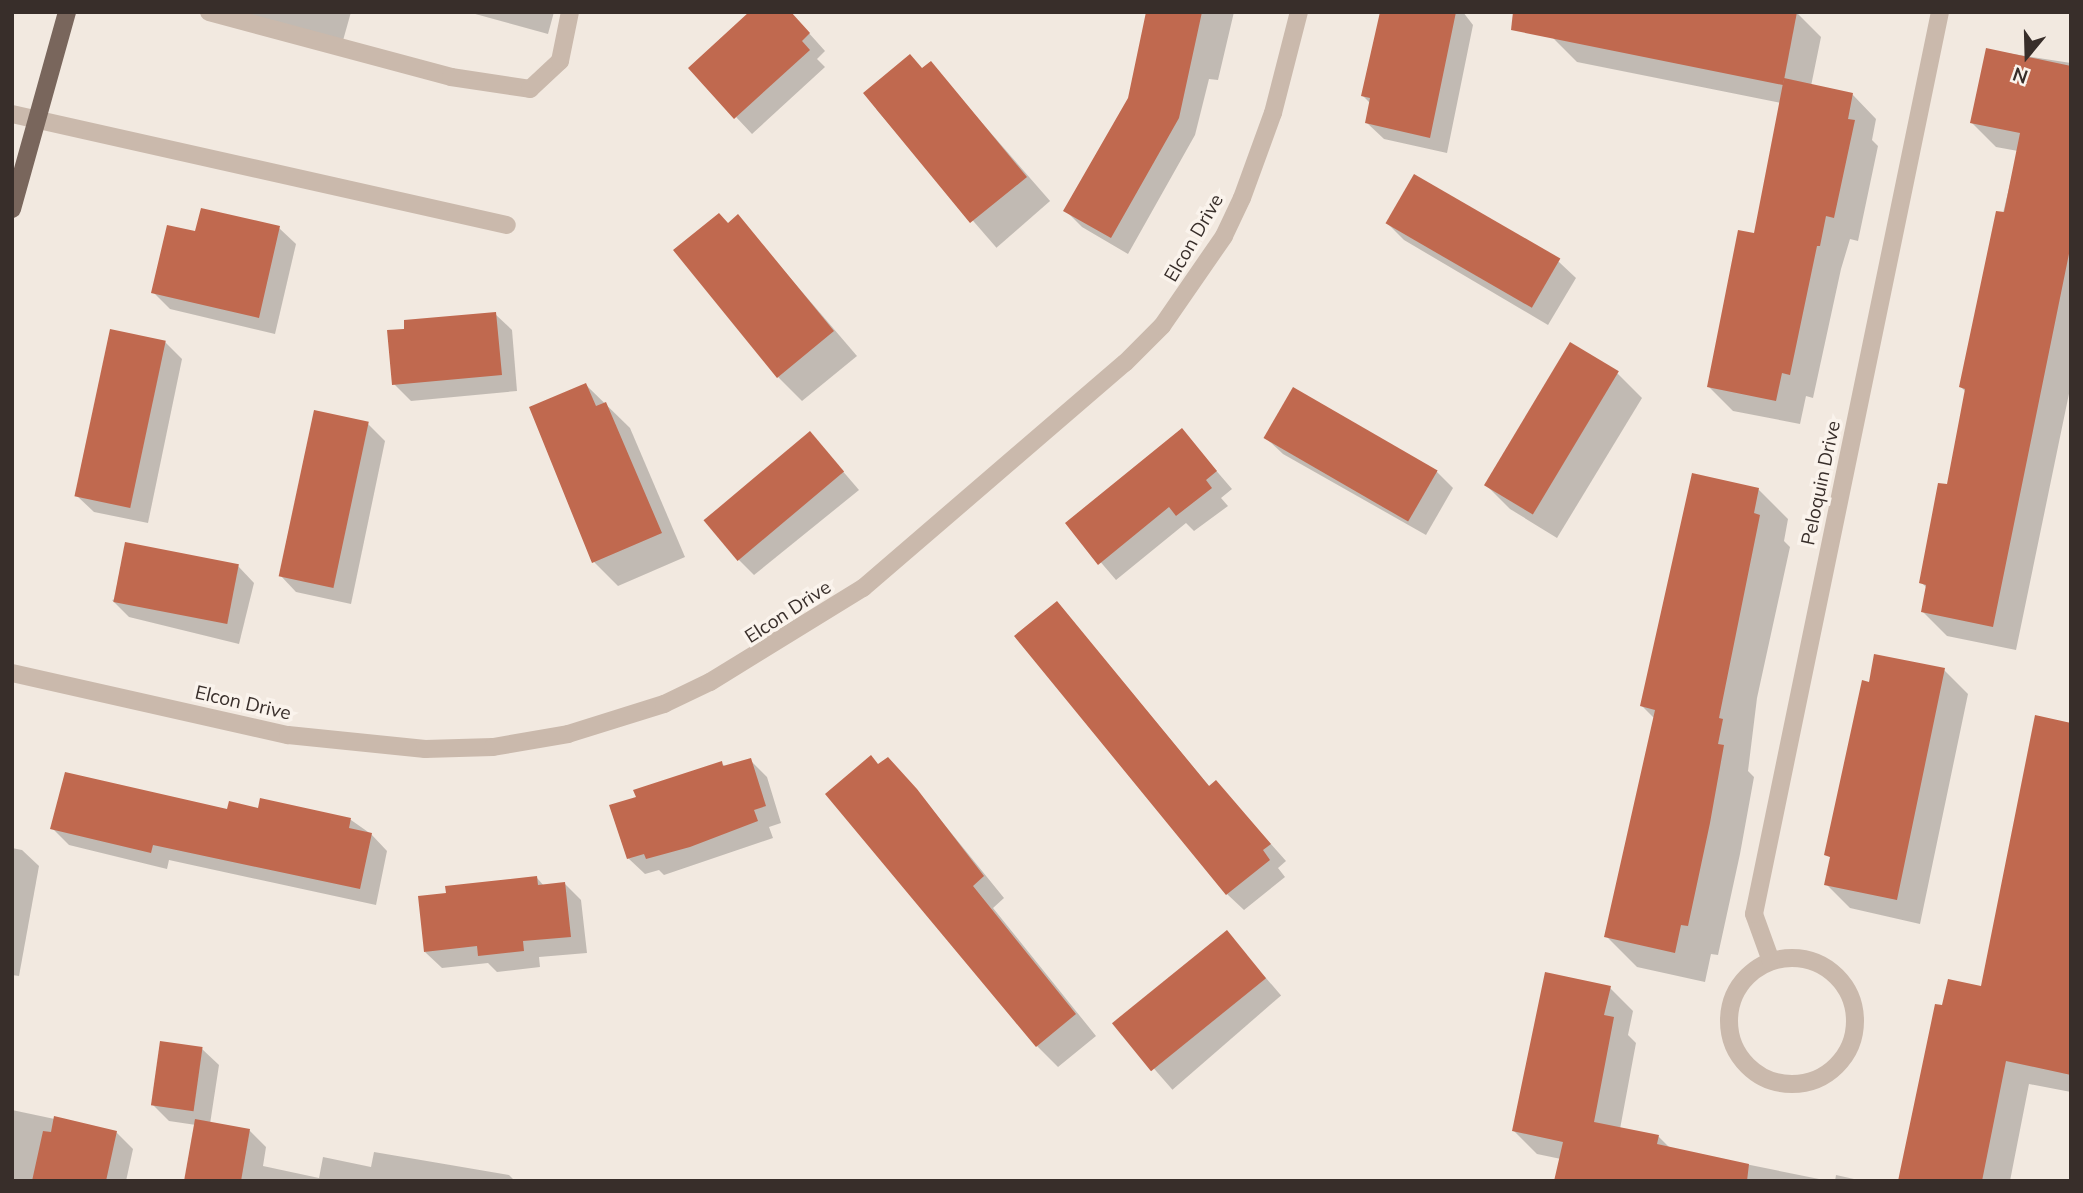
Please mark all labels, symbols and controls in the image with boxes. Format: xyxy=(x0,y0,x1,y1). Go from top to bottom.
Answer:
north arrow xyxy=(1992,21,2062,91)
text: N xyxy=(2009,62,2031,90)
street label: Elcon Drive xyxy=(1160,190,1228,286)
street label: Peloquin Drive xyxy=(1797,419,1845,547)
street label: Elcon Drive xyxy=(741,576,835,648)
street label: Elcon Drive xyxy=(193,681,293,725)

